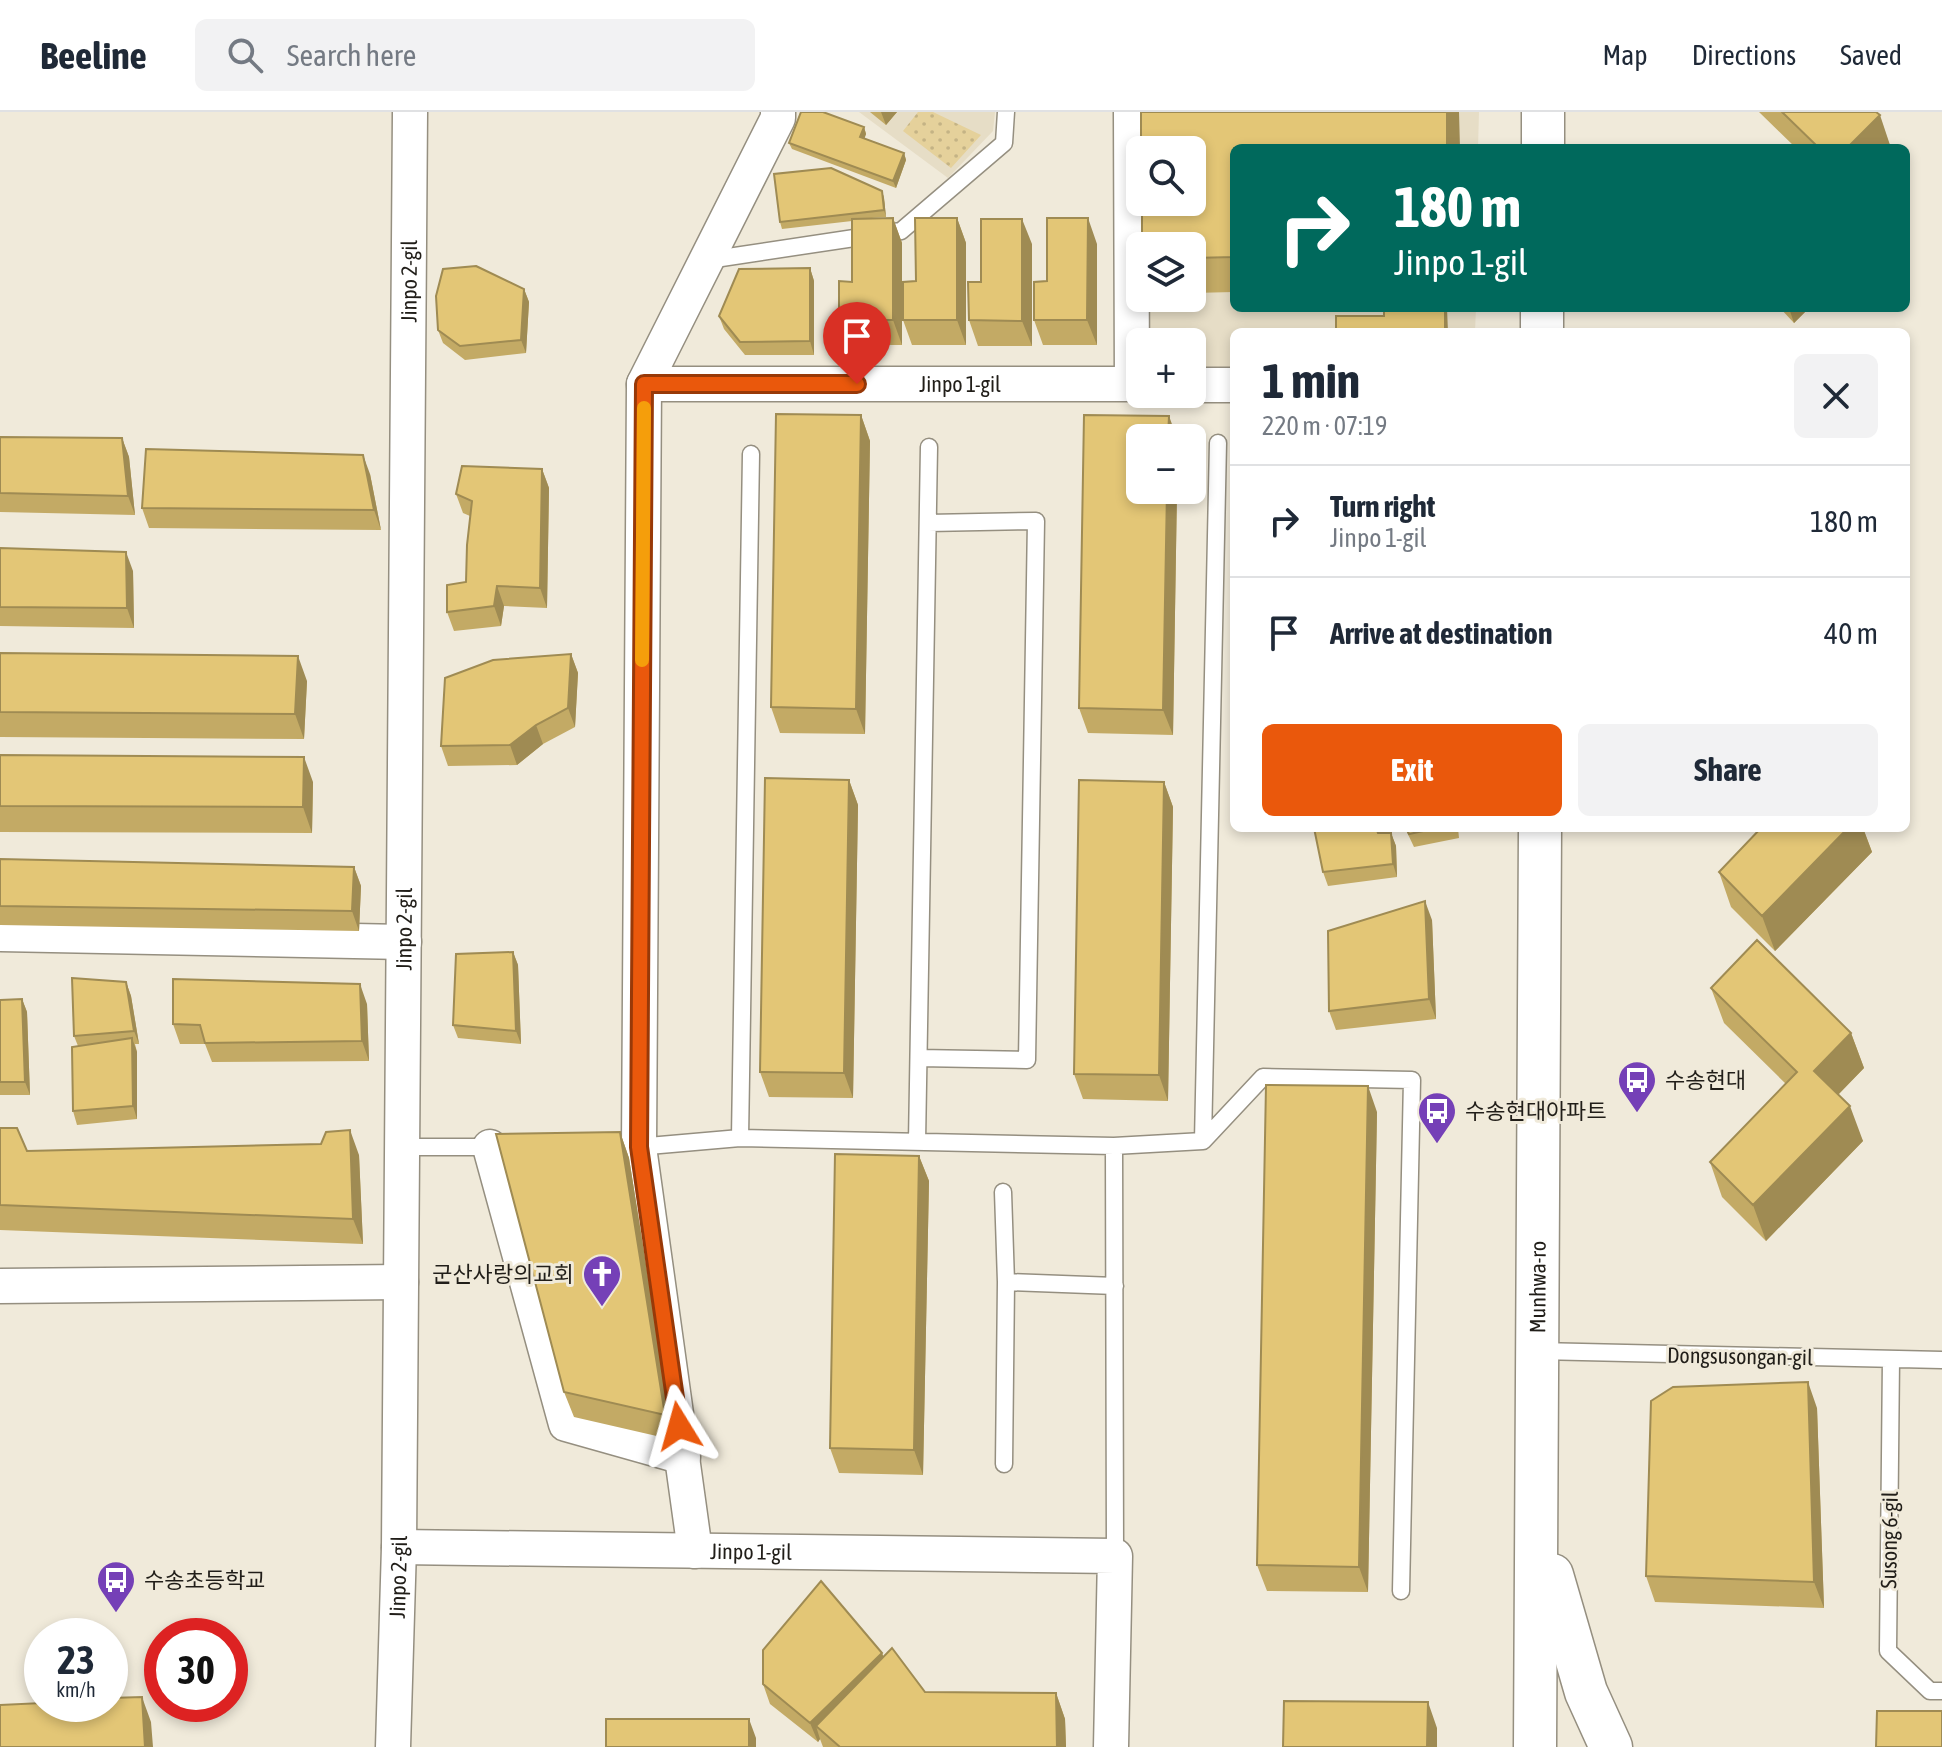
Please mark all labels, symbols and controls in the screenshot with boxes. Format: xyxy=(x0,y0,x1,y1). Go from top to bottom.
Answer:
search box xyxy=(195,19,755,91)
icon: search xyxy=(223,33,267,77)
text: Beeline xyxy=(40,34,147,77)
text: Search here xyxy=(287,38,416,72)
text: Map xyxy=(1603,39,1648,71)
text: Directions xyxy=(1692,39,1796,71)
text: Saved xyxy=(1840,39,1902,71)
map controls xyxy=(1126,136,1206,504)
button: search xyxy=(1126,136,1206,216)
text: 180 m xyxy=(1394,175,1521,239)
icon: right xyxy=(1262,176,1366,280)
button: layers xyxy=(1126,232,1206,312)
street label: Jinpo 2-gil xyxy=(395,239,422,323)
text: Jinpo 1-gil xyxy=(1394,241,1528,283)
pin xyxy=(823,302,891,384)
icon: arrive xyxy=(835,314,879,358)
button: + xyxy=(1126,328,1206,408)
text: 1 min xyxy=(1262,353,1360,408)
button: close xyxy=(1794,354,1878,438)
street label: Jinpo 1-gil xyxy=(919,371,1001,397)
text: 220 m · 07:19 xyxy=(1262,411,1387,441)
button: − xyxy=(1126,424,1206,504)
text: Turn right xyxy=(1330,489,1436,523)
icon: right xyxy=(1262,499,1306,543)
text: 180 m xyxy=(1810,504,1878,538)
text: Jinpo 1-gil xyxy=(1330,523,1427,553)
icon: arrive xyxy=(1262,611,1306,655)
text: Arrive at destination xyxy=(1330,616,1552,650)
text: 40 m xyxy=(1824,616,1878,650)
button: Exit xyxy=(1262,724,1562,816)
button: Share xyxy=(1578,724,1878,816)
street label: Jinpo 2-gil xyxy=(390,887,417,971)
bus stop icon: 수송현대 xyxy=(1616,1059,1658,1114)
place label: 수송현대 xyxy=(1665,1067,1746,1093)
bus stop icon: 수송현대아파트 xyxy=(1416,1090,1458,1145)
place label: 수송현대아파트 xyxy=(1465,1098,1607,1124)
street label: Munhwa-ro xyxy=(1524,1241,1551,1333)
church icon: 군산사랑의교회 xyxy=(581,1253,623,1308)
place label: 군산사랑의교회 xyxy=(432,1261,574,1287)
street label: Dongsusongan-gil xyxy=(1667,1342,1813,1370)
position arrow xyxy=(637,1384,721,1468)
street label: Susong 6-gil xyxy=(1875,1491,1903,1589)
street label: Jinpo 2-gil xyxy=(384,1535,412,1619)
street label: Jinpo 1-gil xyxy=(710,1538,792,1565)
bus stop icon: 수송초등학교 xyxy=(95,1559,137,1614)
place label: 수송초등학교 xyxy=(144,1567,265,1593)
speed limit sign: 30 xyxy=(144,1618,248,1722)
text: 23 xyxy=(57,1637,95,1682)
text: km/h xyxy=(56,1678,96,1701)

